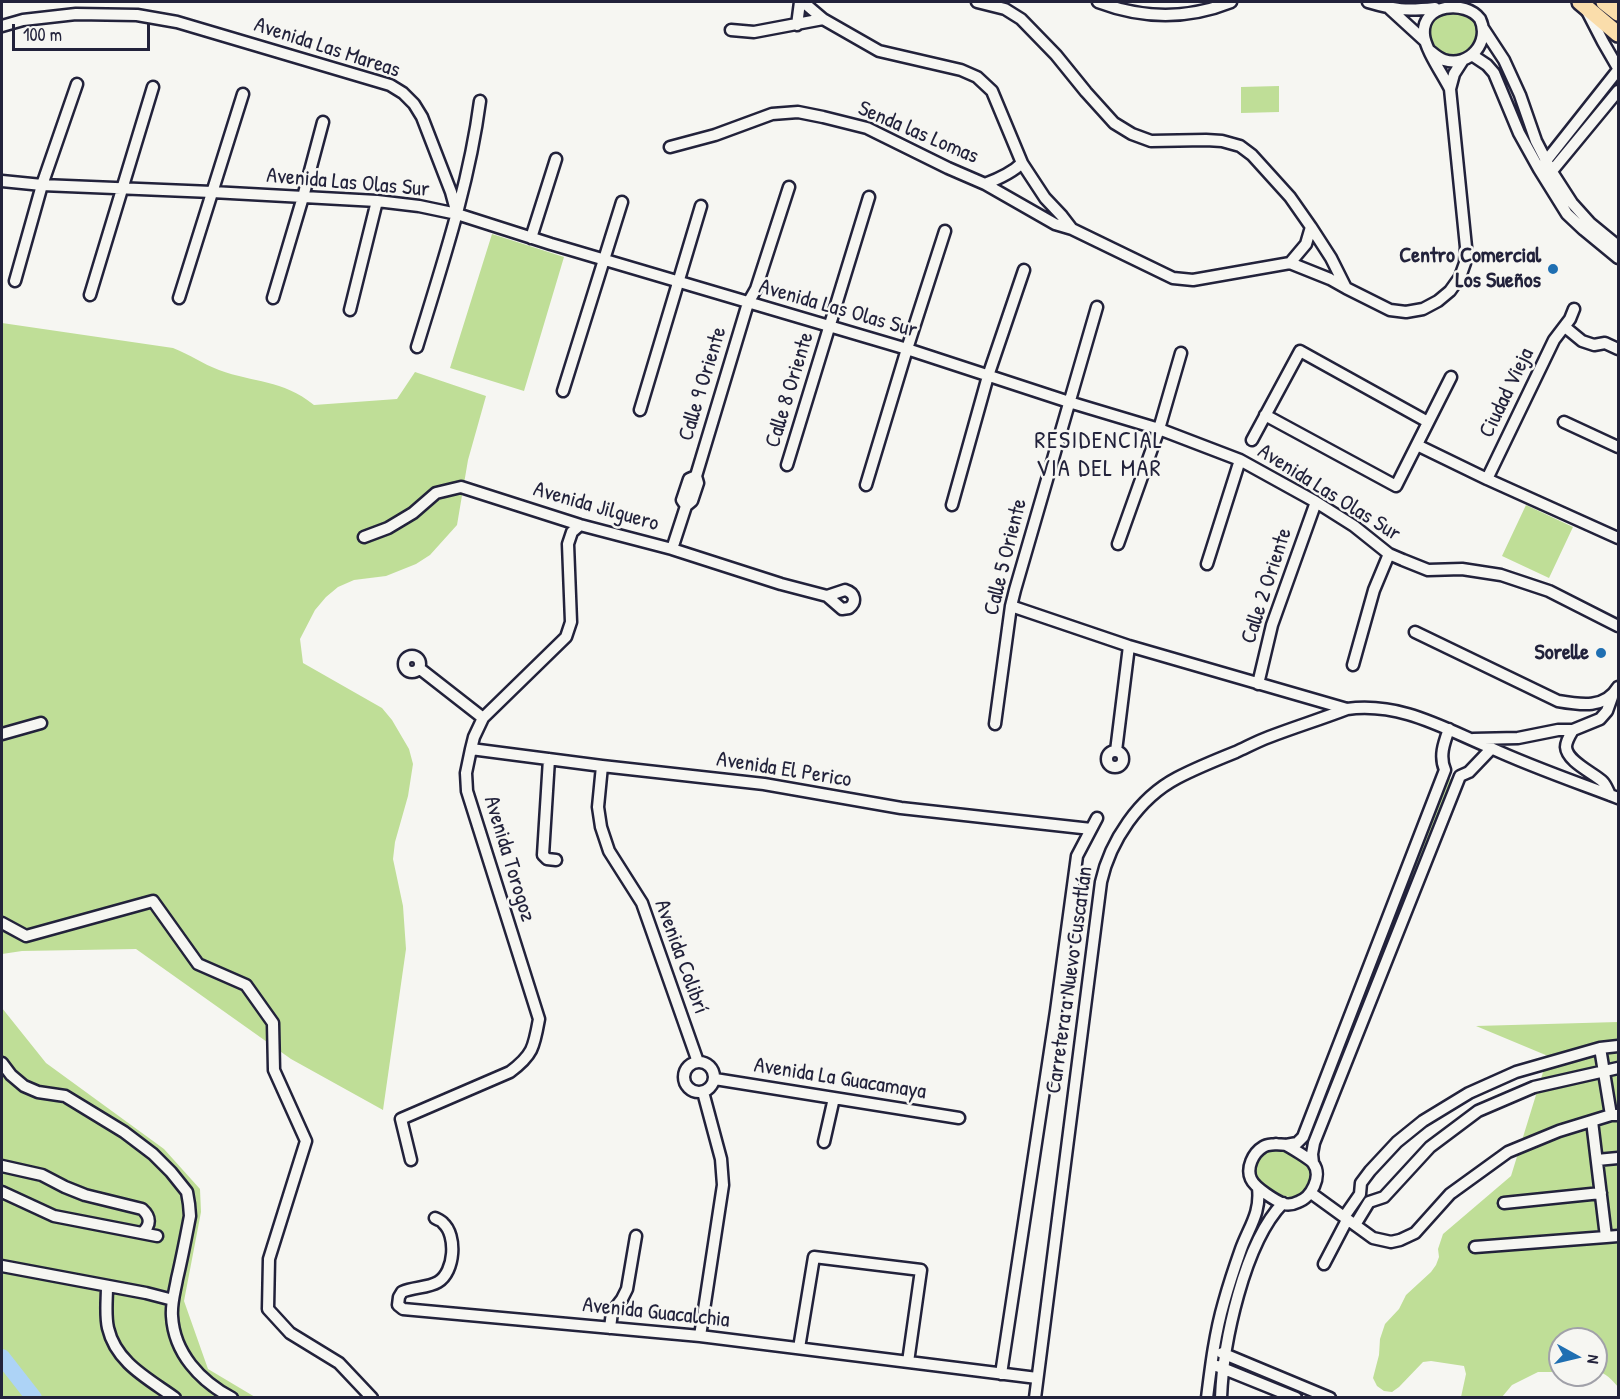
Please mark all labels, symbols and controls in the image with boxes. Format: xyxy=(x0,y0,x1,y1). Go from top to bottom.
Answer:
scale bar xyxy=(15,12,153,50)
street label: Avenida Las Mareas xyxy=(251,12,403,84)
text: 100 m xyxy=(23,22,62,47)
street label: Senda las Lomas xyxy=(854,96,982,170)
street label: Avenida Las Olas Sur xyxy=(265,163,431,203)
place label: Centro Comercial Los Sueños xyxy=(1399,243,1541,294)
marker: Centro Comercial Los Sueños xyxy=(1546,262,1560,276)
street label: Avenida Las Olas Sur xyxy=(756,274,920,344)
street label: Calle 9 Oriente xyxy=(673,324,733,444)
street label: Calle 8 Oriente xyxy=(760,329,820,451)
street label: Ciudad Vieja xyxy=(1474,344,1540,442)
district label: RESIDENCIAL VIA DEL MAR xyxy=(1035,428,1163,484)
street label: Avenida Las Olas Sur xyxy=(1253,439,1405,547)
street label: Avenida Jilguero xyxy=(530,477,662,537)
street label: Calle 5 Oriente xyxy=(979,496,1033,618)
street label: Calle 2 Oriente xyxy=(1236,525,1298,647)
place label: Sorelle xyxy=(1535,640,1589,666)
marker: Sorelle xyxy=(1594,646,1608,660)
street label: Avenida El Perico xyxy=(715,746,853,794)
street label: Avenida Torogoz xyxy=(477,793,541,925)
street label: Carretera a Nuevo Cuscatlán xyxy=(1041,865,1099,1095)
street label: Avenida Colibrí xyxy=(648,896,714,1018)
street label: Avenida La Guacamaya xyxy=(752,1052,928,1106)
street label: Avenida Guacalchia xyxy=(581,1292,731,1334)
north arrow xyxy=(1548,1327,1608,1387)
text: N xyxy=(1582,1353,1605,1365)

